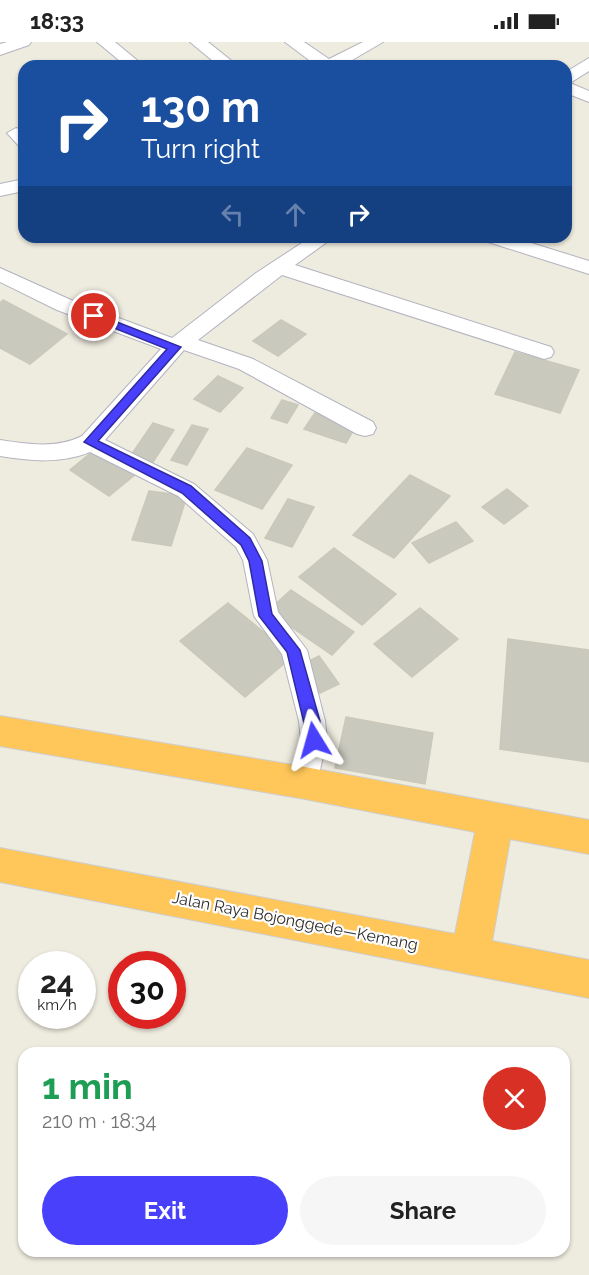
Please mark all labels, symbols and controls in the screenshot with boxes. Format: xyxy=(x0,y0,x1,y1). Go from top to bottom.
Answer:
text: 18:33 xyxy=(30,8,84,34)
text: 130 m xyxy=(141,83,260,132)
icon: right xyxy=(42,84,120,162)
text: Turn right xyxy=(141,133,260,164)
icon: left xyxy=(216,198,249,231)
icon: ahead xyxy=(279,198,312,231)
icon: right xyxy=(342,198,375,231)
pin xyxy=(68,290,119,341)
icon: arrive xyxy=(77,299,110,332)
position arrow xyxy=(282,708,346,772)
street label: Jalan Raya Bojonggede—Kemang xyxy=(170,888,420,954)
speed limit sign: 30 xyxy=(108,951,186,1029)
text: 24 xyxy=(40,965,74,1000)
text: km/h xyxy=(37,996,77,1014)
text: 1 min xyxy=(42,1065,133,1107)
button: close xyxy=(483,1067,546,1130)
text: 210 m · 18:34 xyxy=(42,1109,156,1133)
button: Exit xyxy=(42,1176,288,1245)
button: Share xyxy=(300,1176,546,1245)

